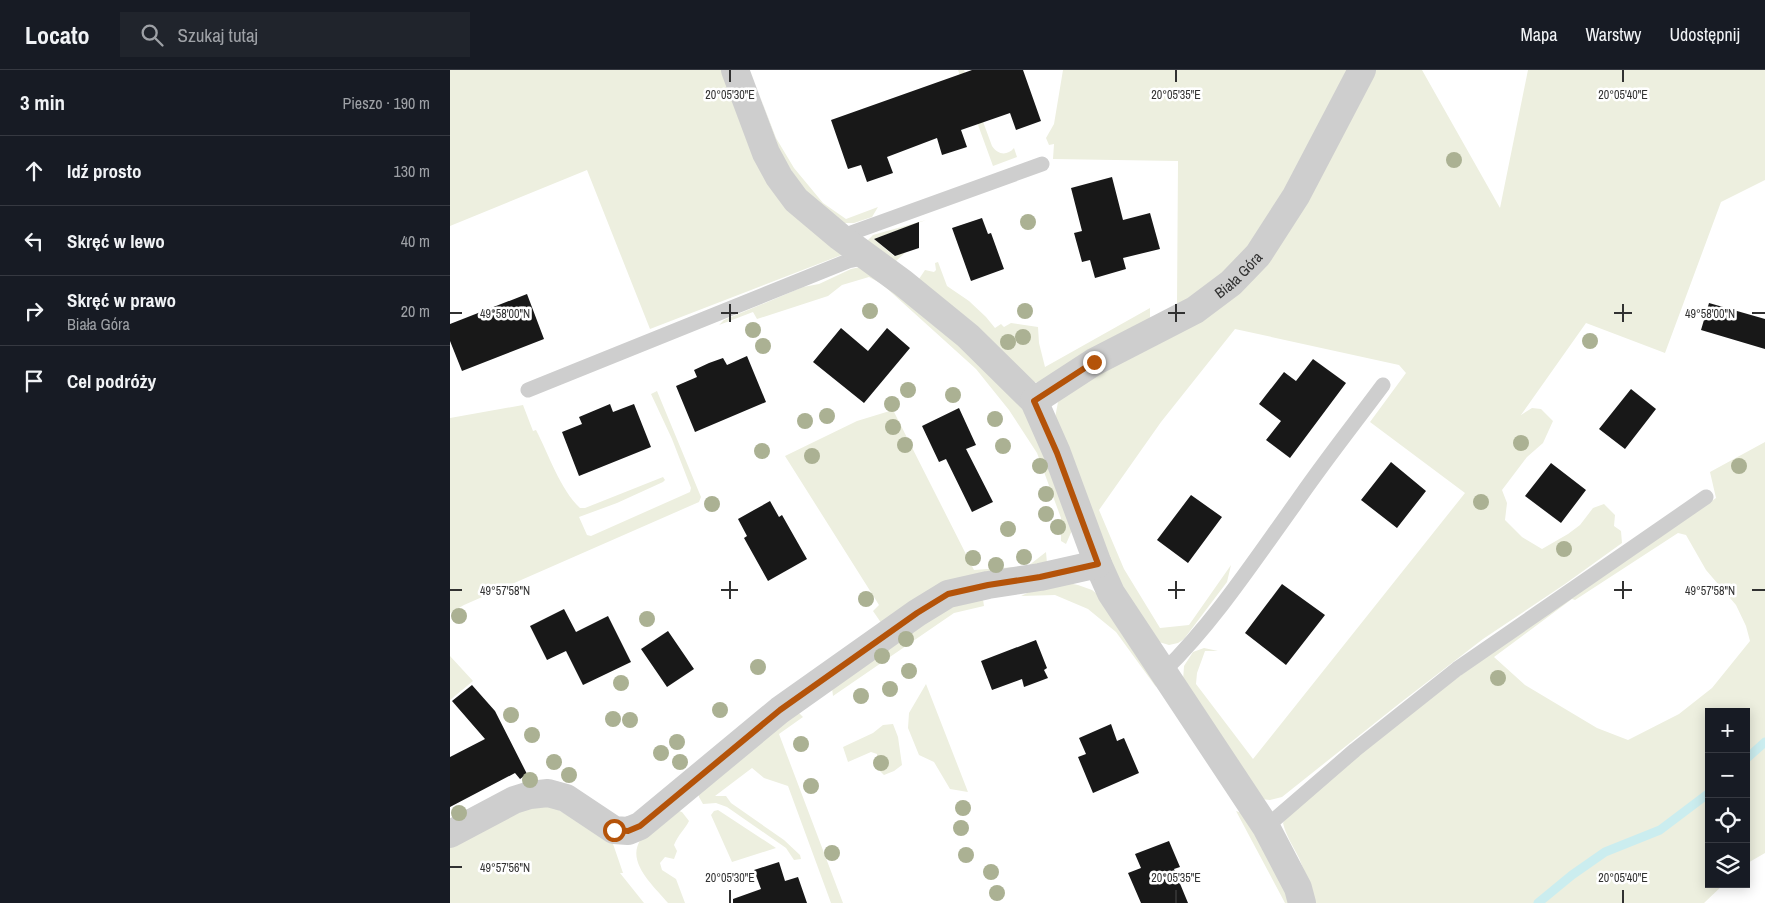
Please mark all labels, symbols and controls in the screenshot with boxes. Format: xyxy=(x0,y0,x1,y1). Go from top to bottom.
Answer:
search box xyxy=(120,12,470,57)
text: Locato xyxy=(25,19,90,51)
icon: search xyxy=(138,21,166,49)
text: Szukaj tutaj xyxy=(178,22,258,48)
text: Mapa xyxy=(1520,22,1557,47)
text: Warstwy xyxy=(1585,22,1641,47)
text: Udostępnij xyxy=(1669,22,1740,47)
text: 20°05'30"E xyxy=(705,87,755,103)
text: 20°05'35"E xyxy=(1151,87,1201,103)
text: 20°05'40"E xyxy=(1598,87,1648,103)
text: 3 min xyxy=(20,88,65,117)
text: Pieszo · 190 m xyxy=(342,92,430,114)
icon: ahead xyxy=(20,157,48,185)
text: Idź prosto xyxy=(67,158,141,184)
text: 130 m xyxy=(394,160,430,182)
icon: left xyxy=(20,227,48,255)
text: Skręć w lewo xyxy=(67,228,165,254)
text: 40 m xyxy=(401,230,430,252)
street label: Biała Góra xyxy=(1210,247,1267,303)
text: Skręć w prawo xyxy=(67,287,176,313)
icon: right xyxy=(20,297,48,325)
text: 20 m xyxy=(401,300,430,322)
text: 49°58'00"N xyxy=(480,306,530,322)
text: 49°58'00"N xyxy=(1685,306,1735,322)
text: Biała Góra xyxy=(67,313,130,335)
route end xyxy=(1083,351,1106,374)
icon: arrive xyxy=(20,367,48,395)
text: Cel podróży xyxy=(67,368,156,394)
text: 49°57'58"N xyxy=(480,583,530,599)
text: 49°57'58"N xyxy=(1685,583,1735,599)
map controls xyxy=(1705,708,1750,888)
button: + xyxy=(1705,708,1750,753)
button: − xyxy=(1705,753,1750,798)
button: locate xyxy=(1705,798,1750,843)
route start xyxy=(603,819,626,842)
button: layers xyxy=(1705,843,1750,888)
text: 49°57'56"N xyxy=(480,860,530,876)
text: 20°05'30"E xyxy=(705,870,755,886)
text: 20°05'35"E xyxy=(1151,870,1201,886)
text: 20°05'40"E xyxy=(1598,870,1648,886)

